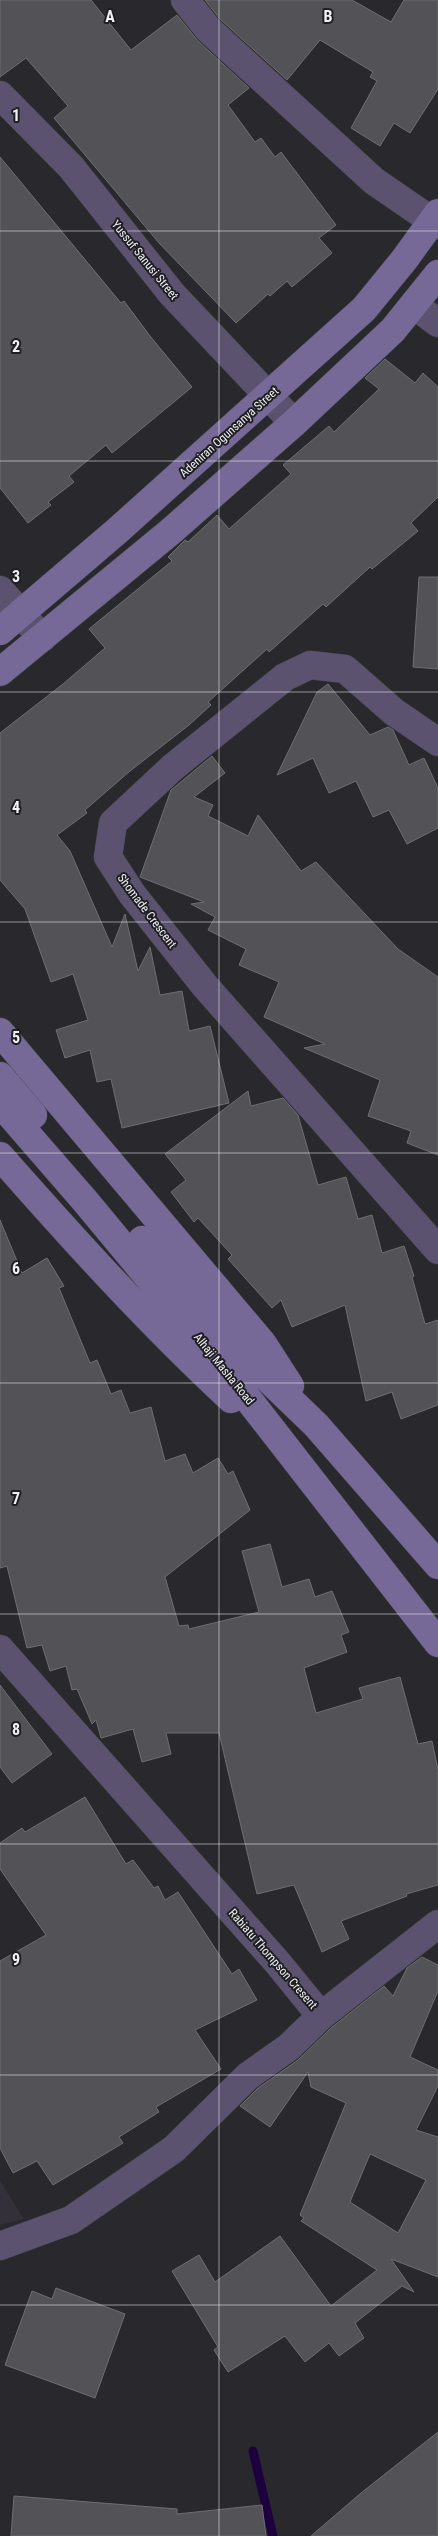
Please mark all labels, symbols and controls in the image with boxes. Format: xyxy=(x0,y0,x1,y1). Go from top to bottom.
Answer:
text: A xyxy=(105,7,115,26)
text: B xyxy=(324,7,333,26)
text: 1 xyxy=(12,106,20,125)
street label: Yussuf Sanusi Street xyxy=(109,218,182,303)
text: 2 xyxy=(12,337,20,356)
street label: Adeniran Ogunsanya Street xyxy=(177,384,282,480)
text: 3 xyxy=(12,567,20,586)
text: 4 xyxy=(12,798,20,817)
street label: Shomade Crescent xyxy=(115,871,180,951)
text: 5 xyxy=(12,1028,20,1047)
text: 6 xyxy=(12,1259,20,1278)
street label: Alhaji Masha Road xyxy=(191,1330,257,1408)
text: 7 xyxy=(12,1489,20,1508)
text: 8 xyxy=(12,1720,20,1739)
street label: Rabiatu Thompson Cresent xyxy=(226,1906,321,2012)
text: 9 xyxy=(12,1950,20,1969)

